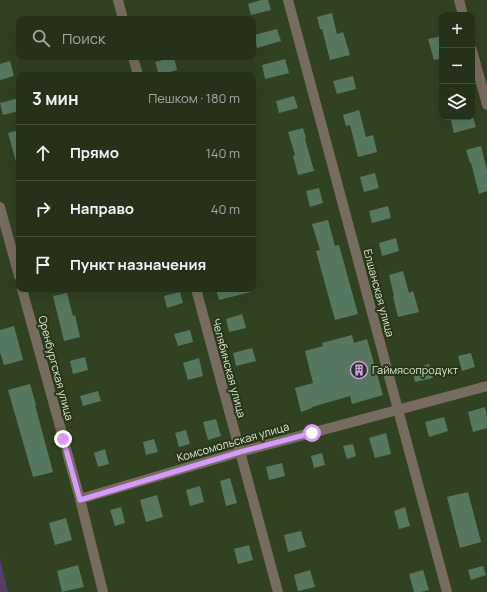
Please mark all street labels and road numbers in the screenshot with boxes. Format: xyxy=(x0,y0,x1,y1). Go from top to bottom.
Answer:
street label: Елшанская улица xyxy=(361,247,398,339)
street label: Оренбургская улица xyxy=(35,314,78,422)
street label: Челябинская улица xyxy=(209,317,250,419)
street label: Комсомольская улица xyxy=(175,418,291,465)

